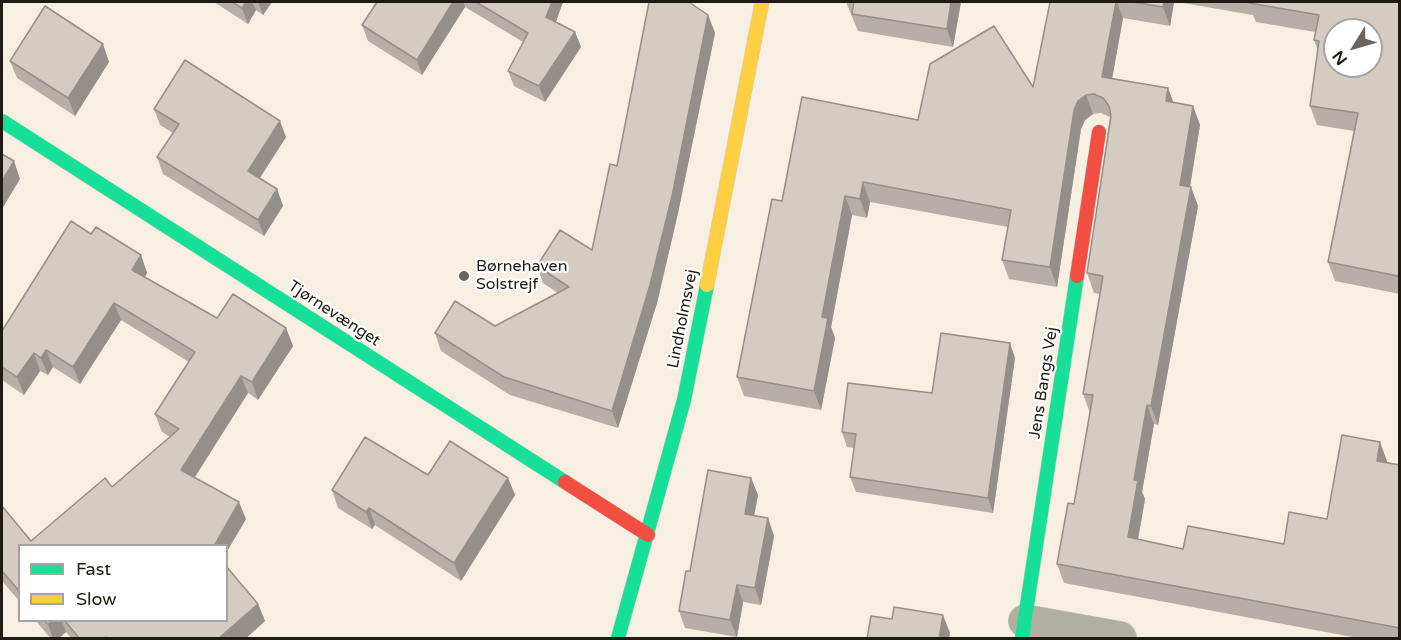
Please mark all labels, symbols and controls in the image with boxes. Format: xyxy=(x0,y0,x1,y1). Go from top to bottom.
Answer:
north arrow xyxy=(1323,18,1383,78)
text: N xyxy=(1328,46,1352,69)
place label: Børnehaven Solstrejf xyxy=(476,257,567,295)
street label: Lindholmsvej xyxy=(664,268,702,370)
marker: Børnehaven Solstrejf xyxy=(457,269,471,283)
street label: Tjørnevænget xyxy=(284,277,384,351)
street label: Jens Bangs Vej xyxy=(1026,326,1062,440)
legend xyxy=(18,544,228,622)
text: Fast xyxy=(76,558,111,580)
text: Slow xyxy=(76,588,117,610)

